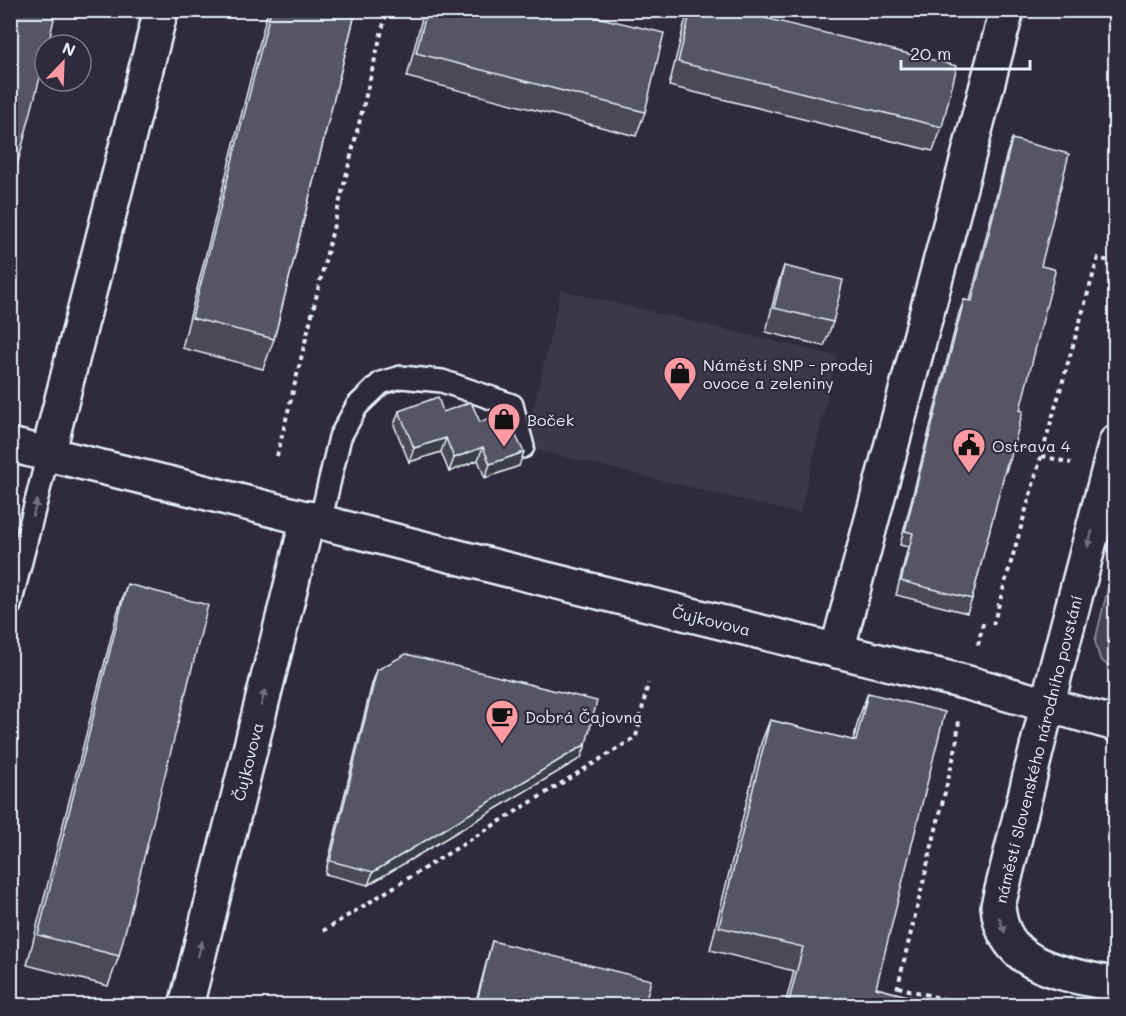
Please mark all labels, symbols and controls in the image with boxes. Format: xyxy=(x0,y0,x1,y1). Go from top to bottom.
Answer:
north arrow xyxy=(33,33,93,93)
scale bar xyxy=(901,33,1030,71)
text: N xyxy=(59,37,79,61)
text: 20 m xyxy=(910,41,951,65)
place label: Náměstí SNP - prodej ovoce a zeleniny xyxy=(703,354,873,393)
shop icon: Náměstí SNP - prodej ovoce a zeleniny xyxy=(662,355,698,402)
shop icon: Boček xyxy=(486,401,522,448)
place label: Boček xyxy=(527,409,574,430)
public building icon: Ostrava 4 xyxy=(951,427,987,474)
place label: Ostrava 4 xyxy=(992,435,1071,456)
one-way arrow xyxy=(30,499,40,517)
one-way arrow xyxy=(1085,530,1094,548)
street label: náměstí Slovenského národního povstání xyxy=(989,593,1087,905)
street label: Čujkovova xyxy=(670,600,753,640)
one-way arrow xyxy=(258,689,268,708)
cafe icon: Dobrá Čajovna xyxy=(484,698,520,745)
place label: Dobrá Čajovna xyxy=(525,706,642,727)
street label: Čujkovova xyxy=(227,720,267,803)
one-way arrow xyxy=(997,917,1007,935)
one-way arrow xyxy=(196,940,206,958)

